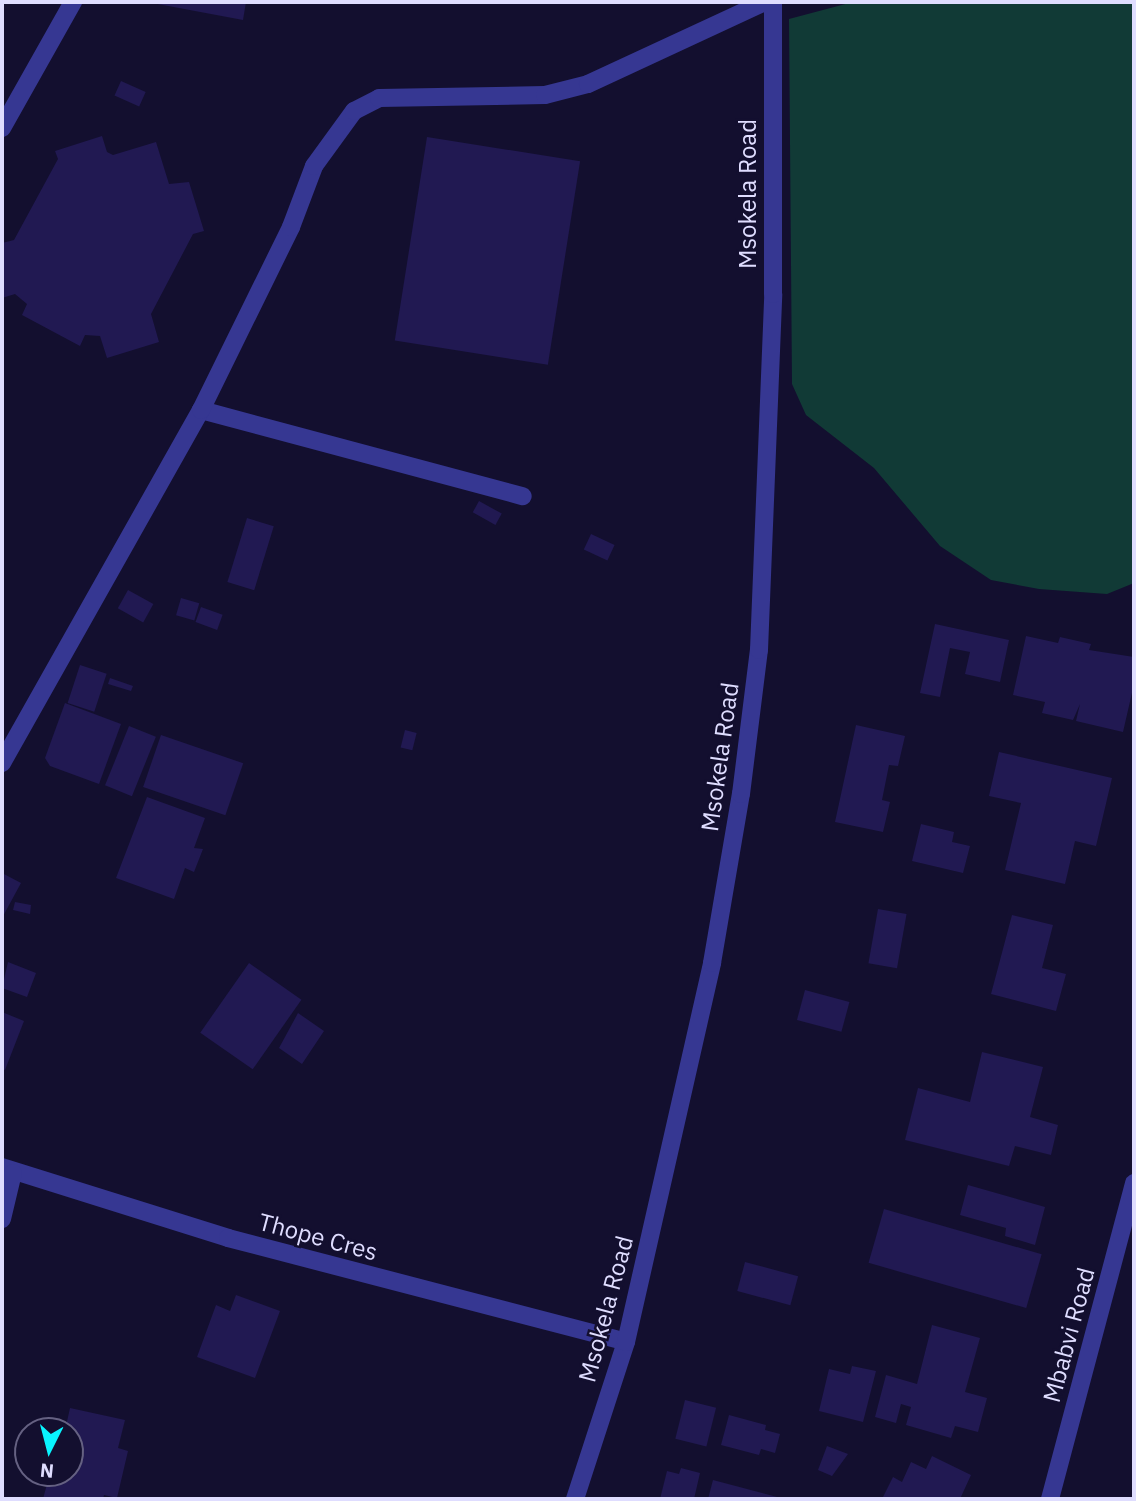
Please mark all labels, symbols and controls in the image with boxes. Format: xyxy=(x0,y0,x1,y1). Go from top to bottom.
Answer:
street label: Msokela Road xyxy=(734,119,762,269)
street label: Msokela Road xyxy=(695,681,745,833)
street label: Thope Cres xyxy=(255,1207,381,1267)
street label: Msokela Road xyxy=(573,1233,639,1385)
street label: Mbabvi Road xyxy=(1037,1264,1101,1406)
north arrow xyxy=(14,1417,84,1487)
text: N xyxy=(39,1458,55,1484)

